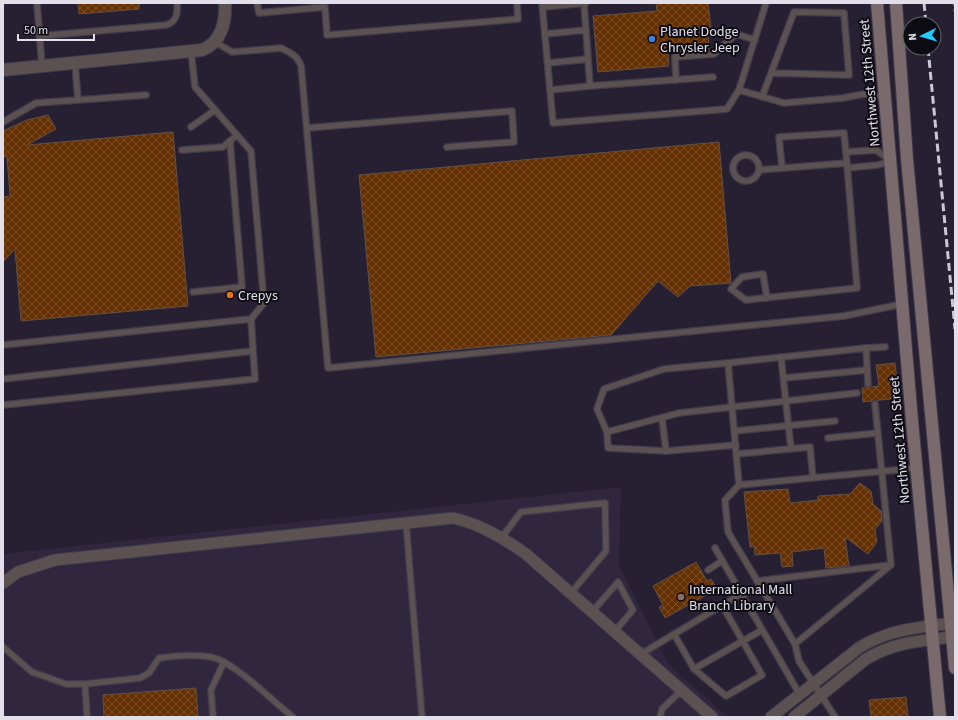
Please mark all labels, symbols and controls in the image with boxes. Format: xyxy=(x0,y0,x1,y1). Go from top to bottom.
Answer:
scale bar xyxy=(18,16,94,42)
north arrow xyxy=(902,16,942,56)
street label: Northwest 12th Street xyxy=(854,18,886,148)
text: 50 m xyxy=(24,22,48,39)
place label: Planet Dodge Chrysler Jeep xyxy=(660,22,740,58)
text: N xyxy=(905,33,920,41)
marker: Planet Dodge Chrysler Jeep xyxy=(647,34,657,44)
place label: Crepys xyxy=(238,286,278,306)
marker: Crepys xyxy=(225,290,235,300)
street label: Northwest 12th Street xyxy=(884,375,916,505)
place label: International Mall Branch Library xyxy=(689,580,793,616)
marker: International Mall Branch Library xyxy=(676,592,686,602)

